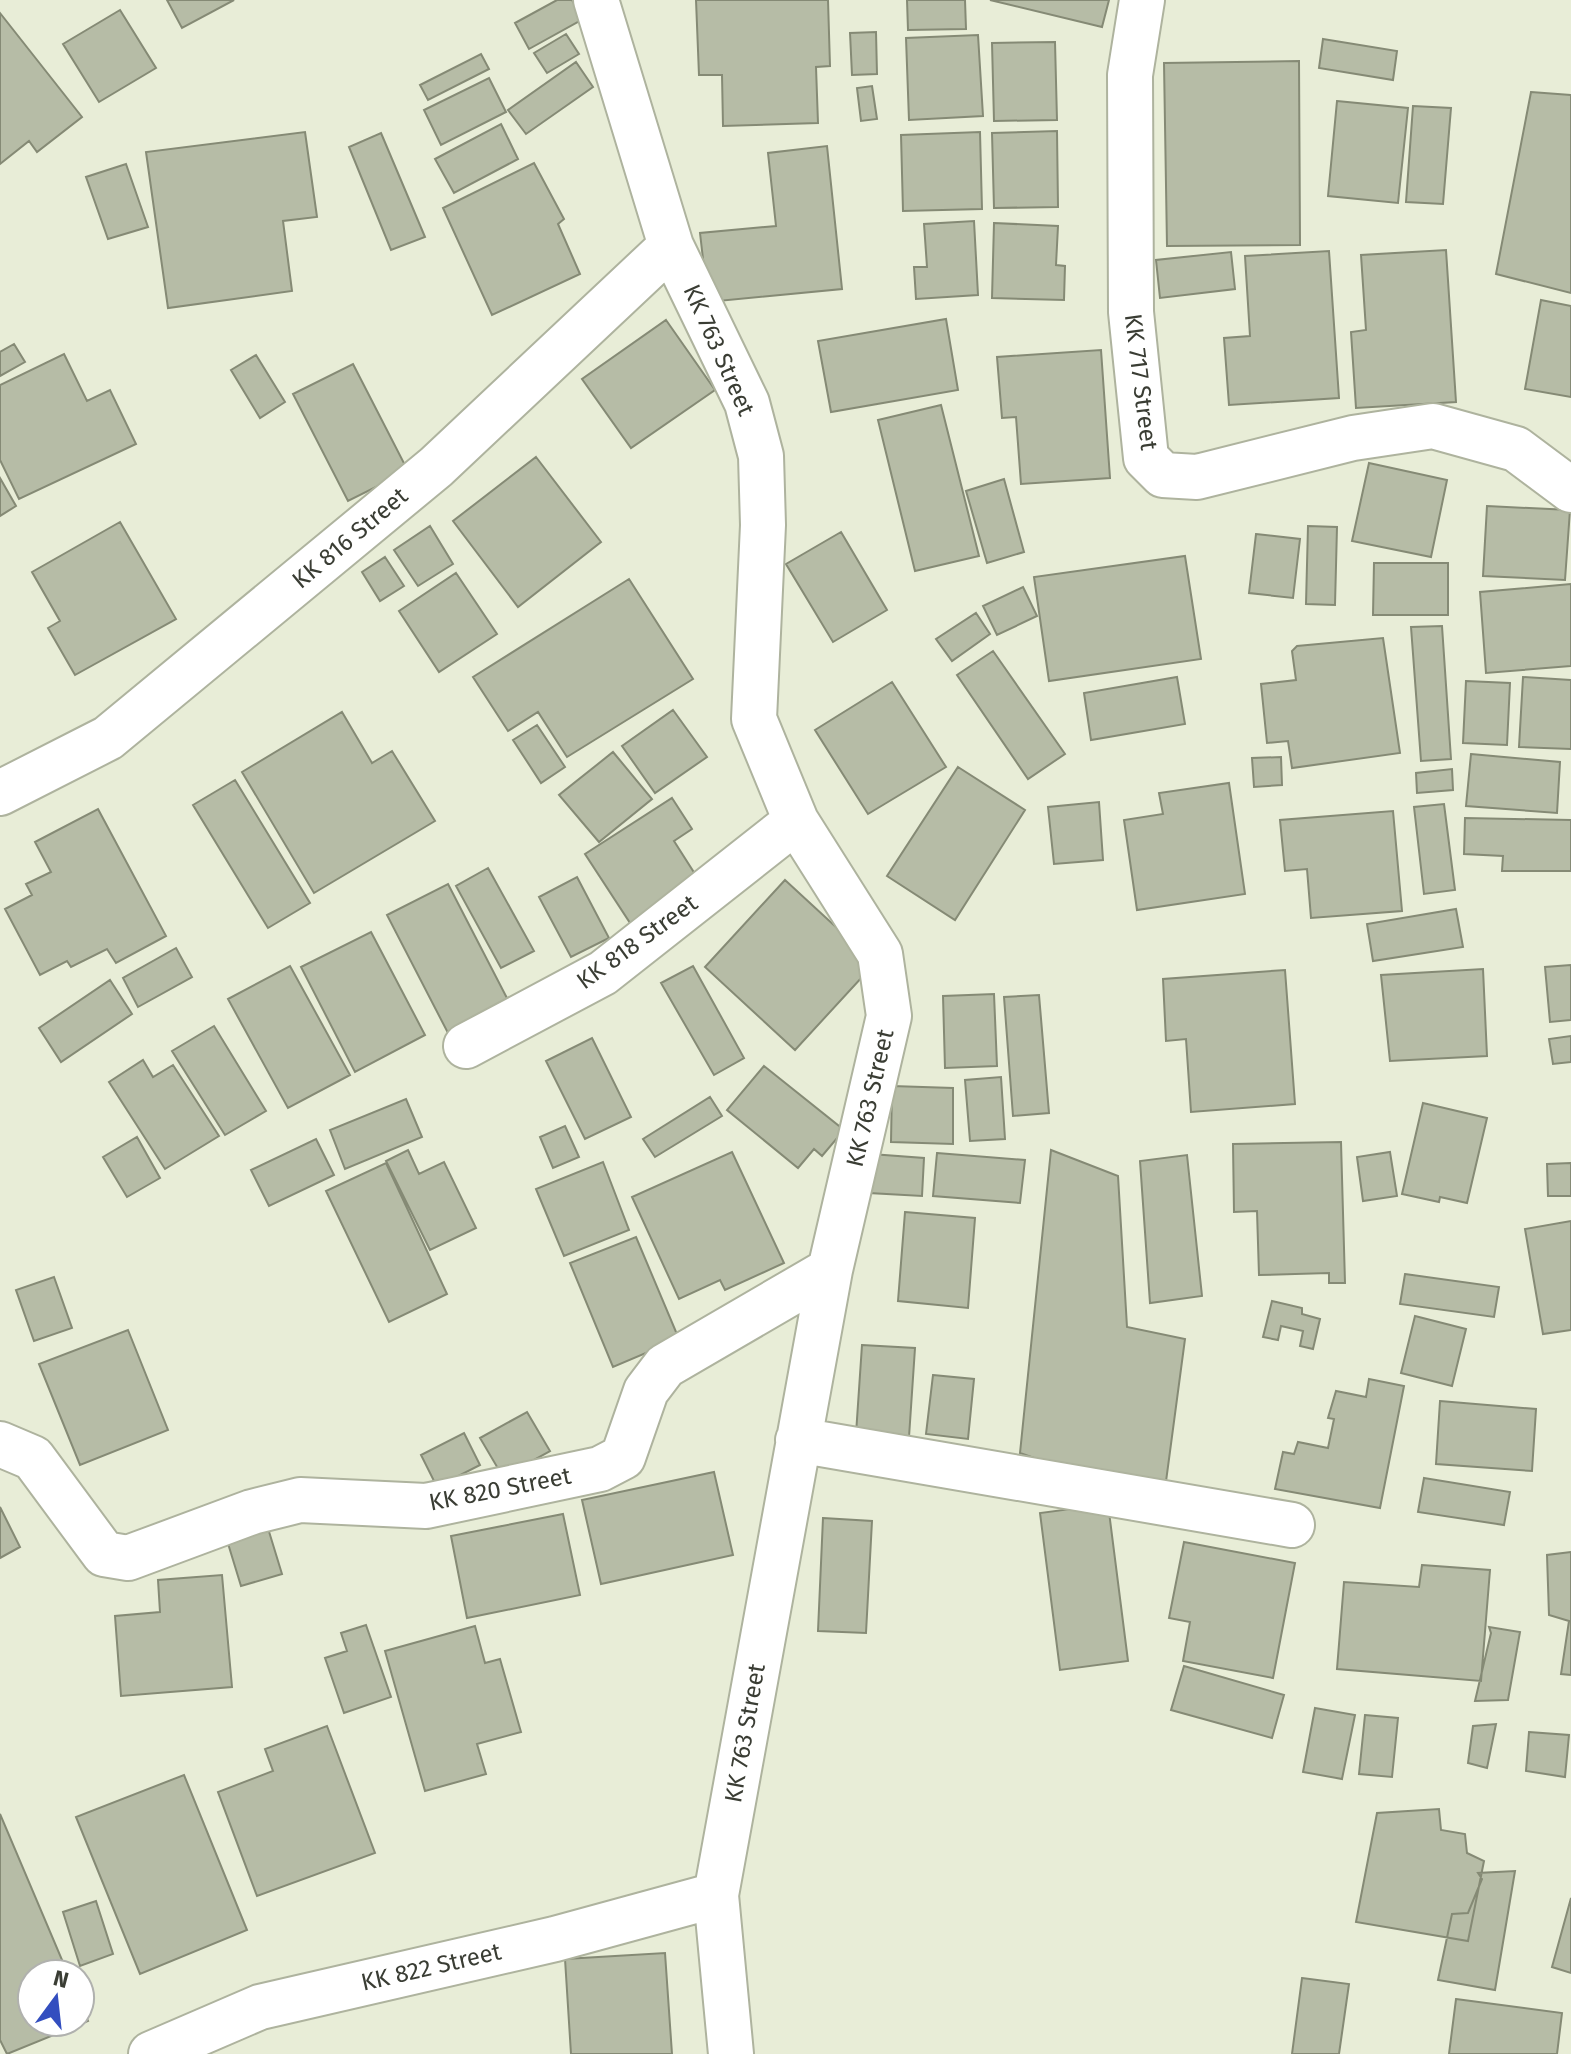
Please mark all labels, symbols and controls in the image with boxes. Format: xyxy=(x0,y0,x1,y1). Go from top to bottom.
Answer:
street label: KK 763 Street xyxy=(678,280,761,420)
street label: KK 717 Street xyxy=(1119,312,1163,452)
street label: KK 816 Street xyxy=(287,481,414,594)
street label: KK 818 Street xyxy=(571,889,703,995)
street label: KK 763 Street xyxy=(841,1026,900,1170)
street label: KK 820 Street xyxy=(426,1461,574,1517)
street label: KK 763 Street xyxy=(719,1661,771,1805)
street label: KK 822 Street xyxy=(358,1937,504,1997)
north arrow xyxy=(16,1958,96,2038)
text: N xyxy=(51,1964,72,1994)

